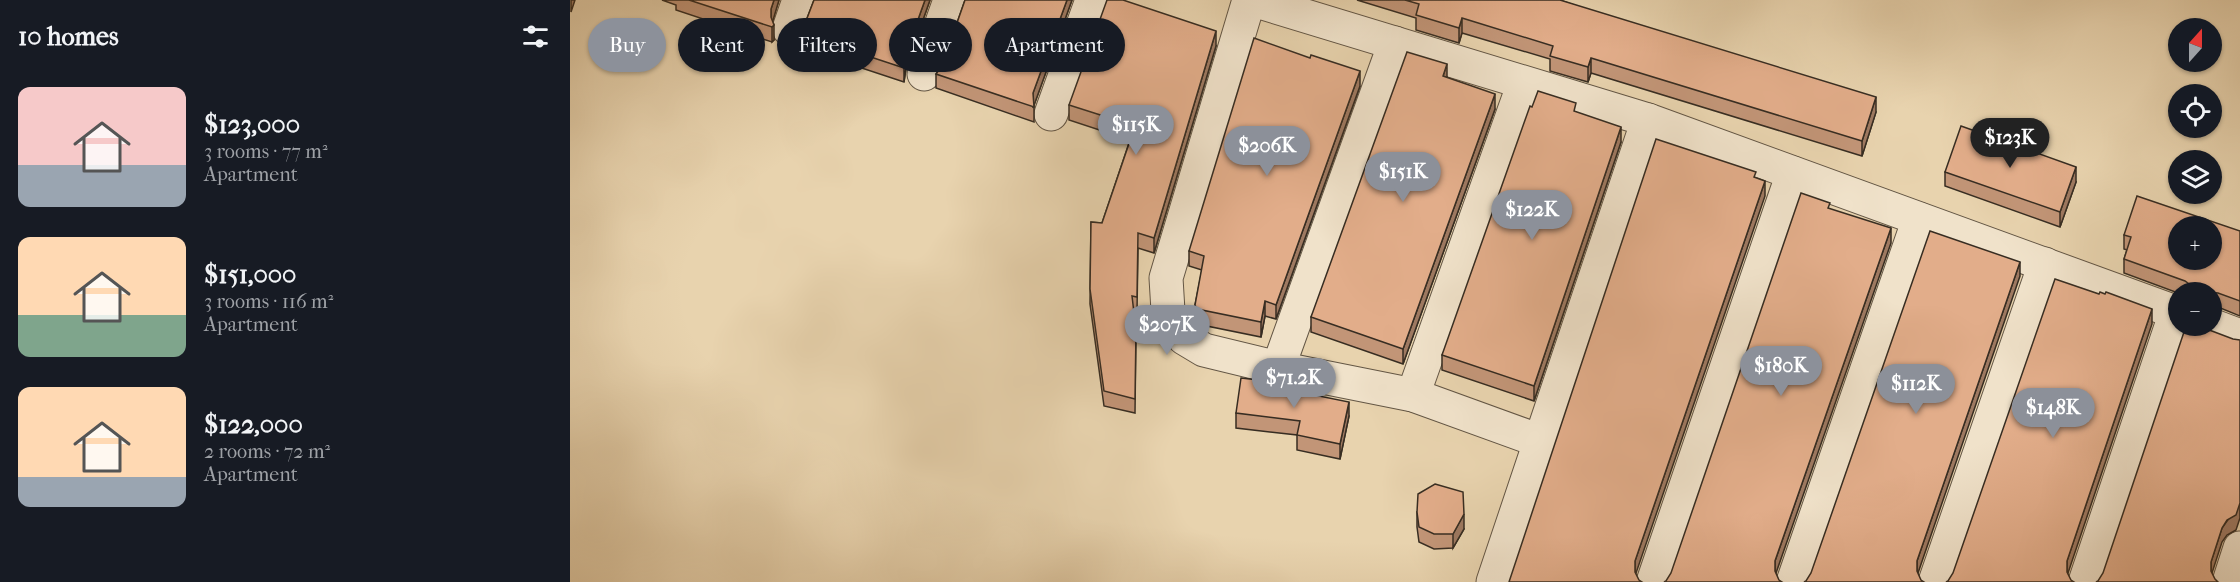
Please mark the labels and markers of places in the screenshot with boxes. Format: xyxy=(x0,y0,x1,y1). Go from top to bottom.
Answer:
pin: $115K xyxy=(1094,105,1178,156)
pin: $123K xyxy=(1968,118,2052,169)
pin: $206K xyxy=(1225,126,1309,177)
pin: $151K xyxy=(1361,152,1445,203)
pin: $122K xyxy=(1490,190,1574,241)
pin: $207K xyxy=(1125,305,1209,356)
pin: $180K xyxy=(1739,346,1823,397)
pin: $71.2K xyxy=(1245,358,1343,409)
pin: $112K xyxy=(1874,364,1958,415)
pin: $148K xyxy=(2011,388,2095,439)

